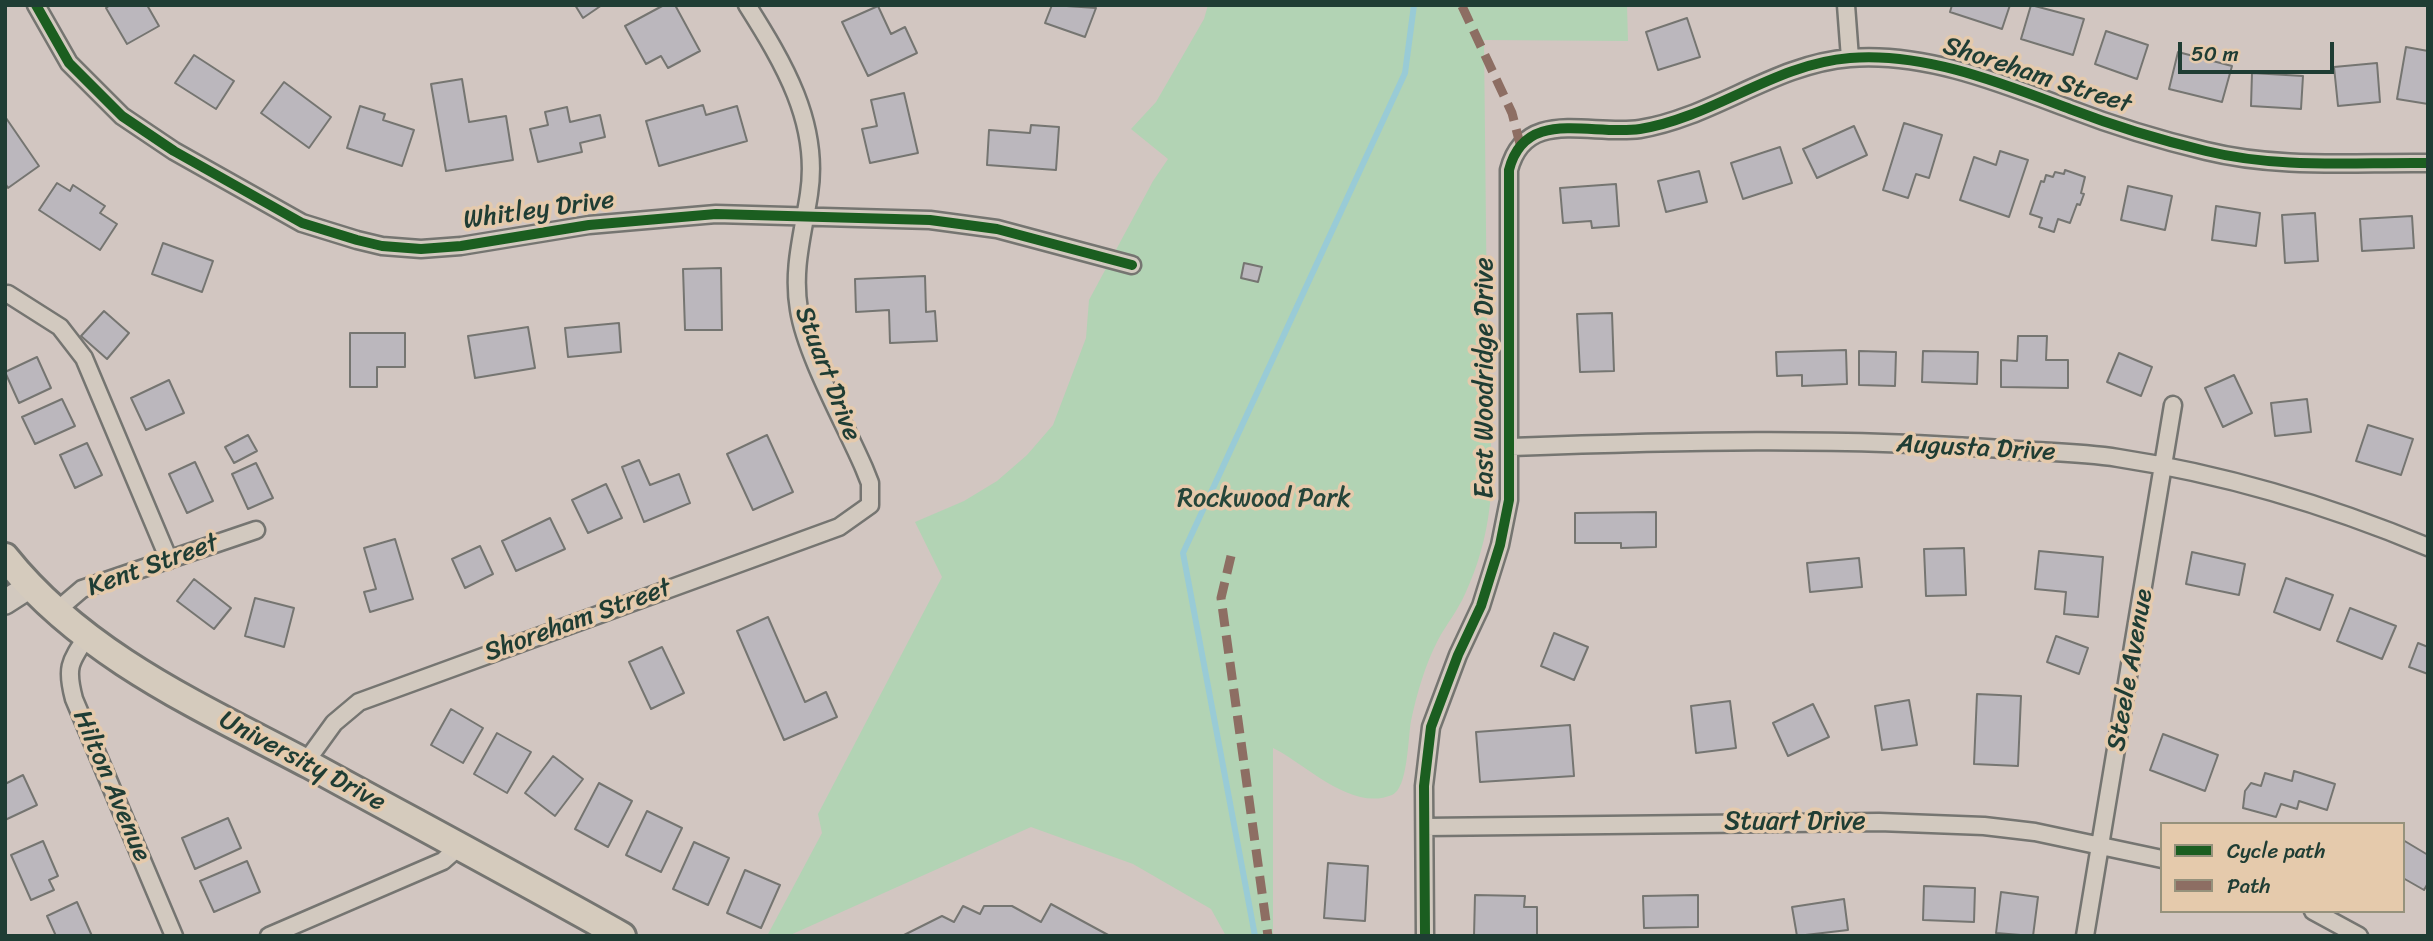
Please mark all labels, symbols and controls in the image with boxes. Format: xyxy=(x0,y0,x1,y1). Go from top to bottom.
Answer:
scale bar xyxy=(2181,28,2337,72)
street label: Shoreham Street xyxy=(1939,31,2135,121)
text: 50 m xyxy=(2191,35,2239,73)
street label: Whitley Drive xyxy=(462,185,616,237)
street label: East Woodridge Drive xyxy=(1469,257,1501,499)
street label: Stuart Drive xyxy=(787,302,867,446)
street label: Augusta Drive xyxy=(1896,429,2056,469)
park label: Rockwood Park xyxy=(1177,483,1351,515)
street label: Kent Street xyxy=(83,528,223,604)
street label: Shoreham Street xyxy=(481,573,675,669)
street label: Steele Avenue xyxy=(2101,586,2161,754)
street label: University Drive xyxy=(213,705,391,819)
street label: Hilton Avenue xyxy=(65,706,157,866)
street label: Stuart Drive xyxy=(1724,806,1866,838)
legend xyxy=(2160,822,2405,913)
text: Cycle path xyxy=(2227,832,2326,870)
text: Path xyxy=(2227,867,2270,905)

